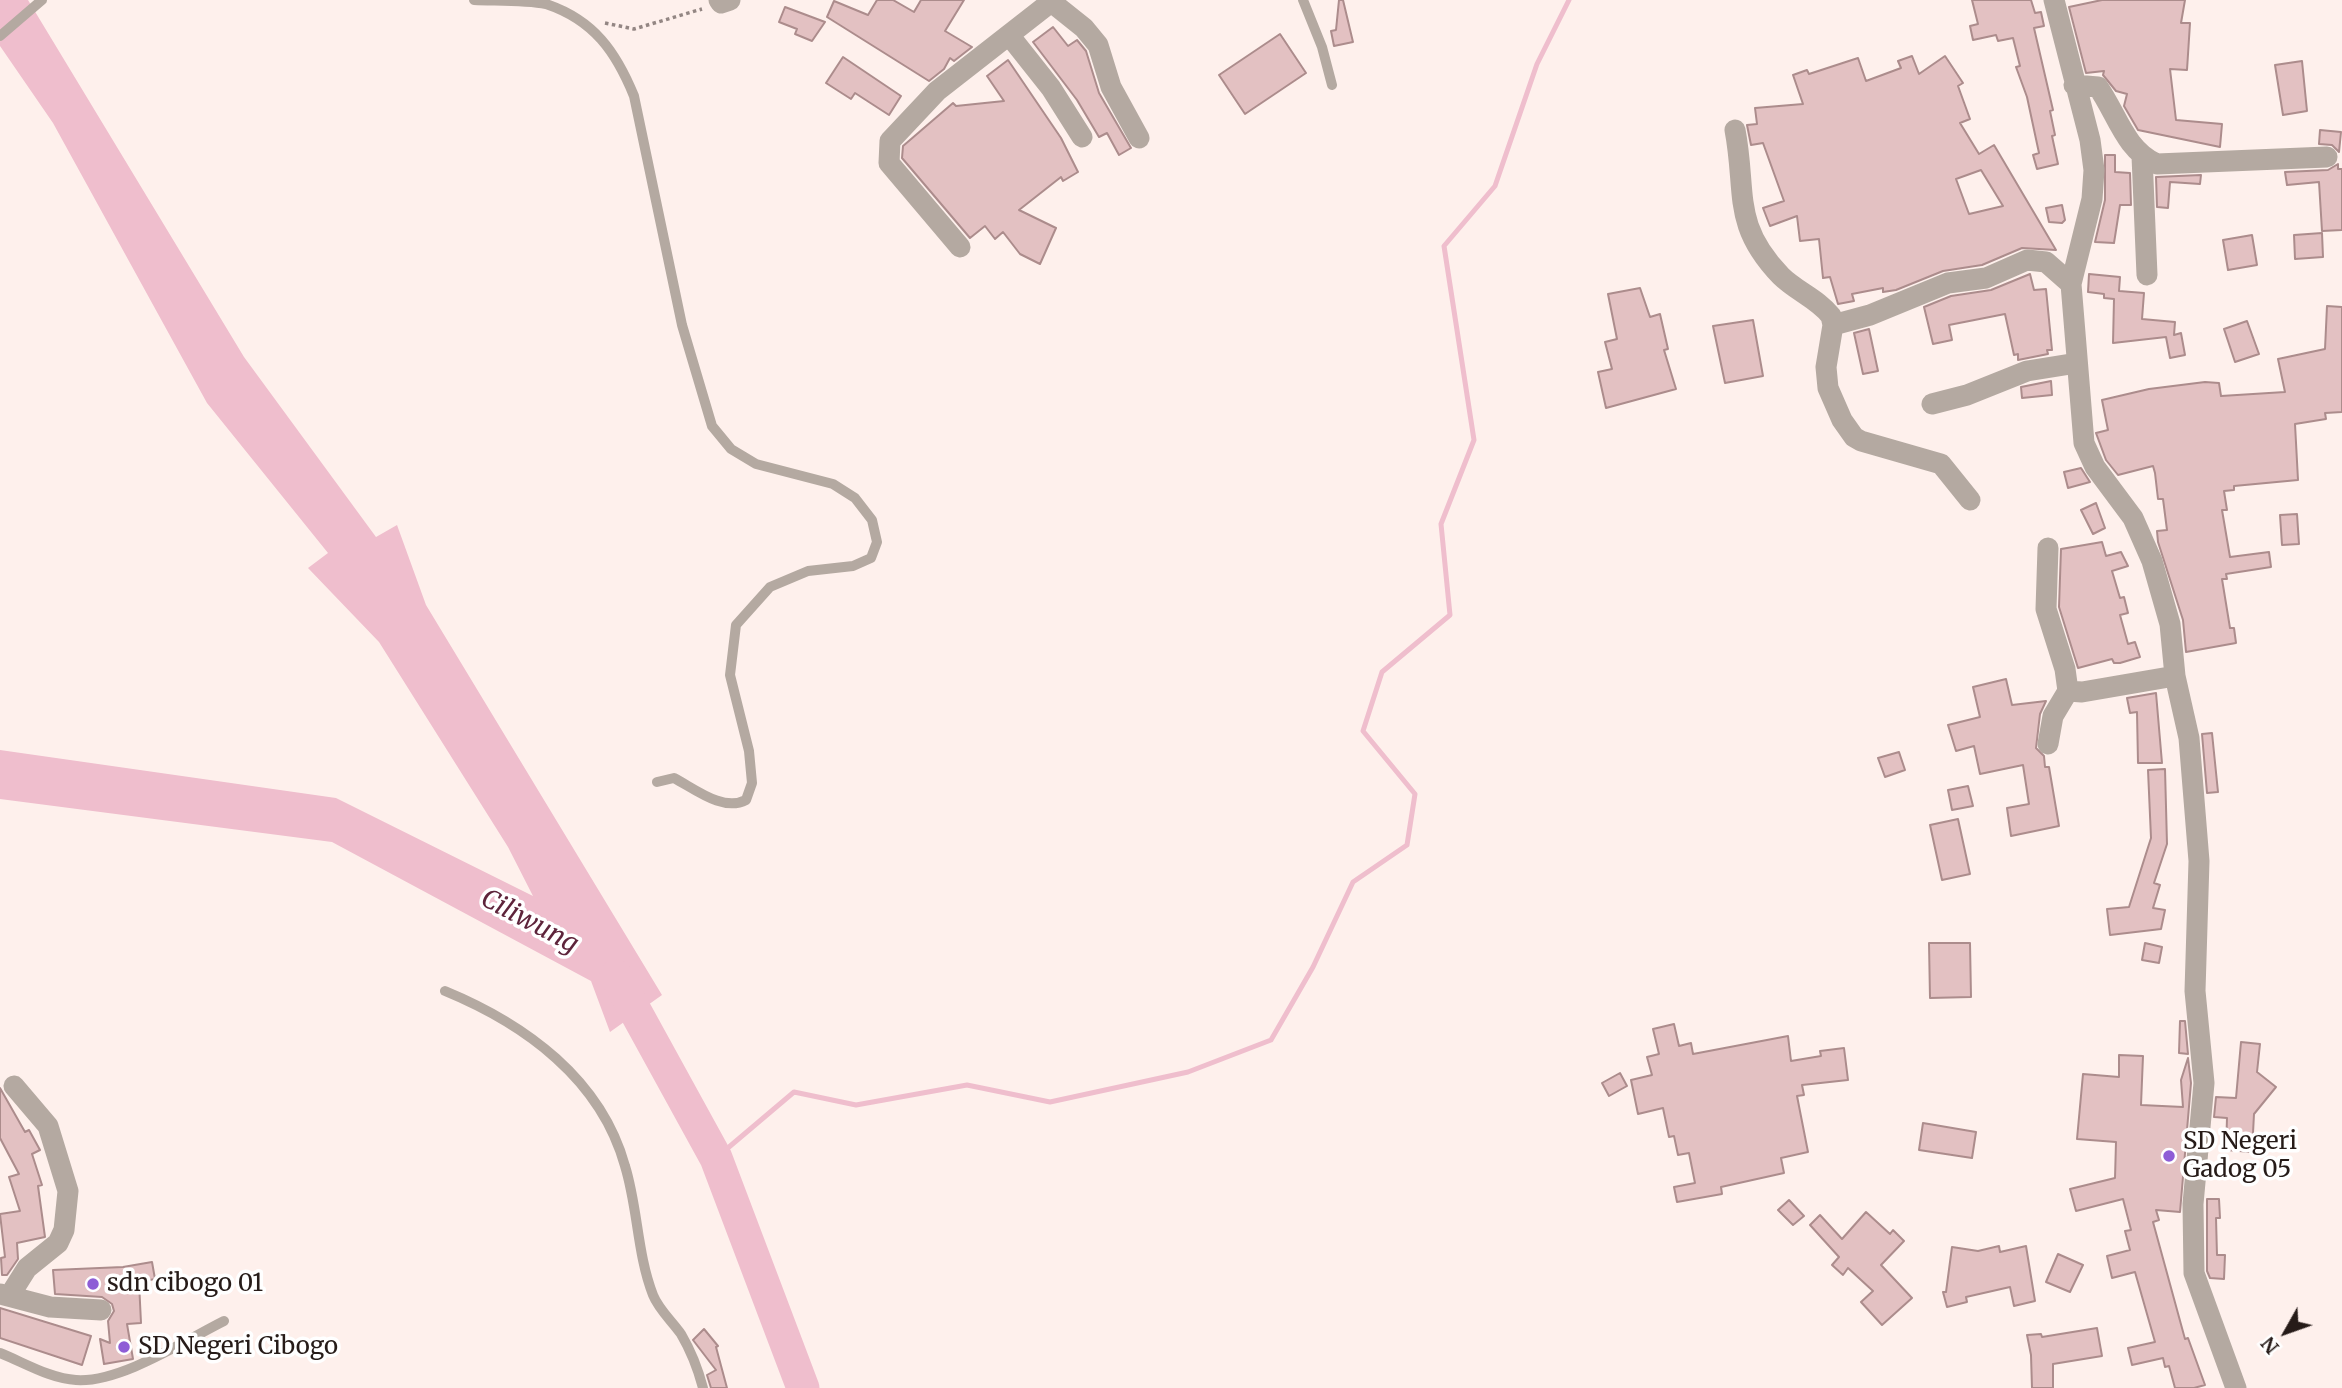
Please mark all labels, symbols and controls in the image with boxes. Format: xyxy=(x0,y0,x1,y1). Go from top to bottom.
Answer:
water label: Ciliwung xyxy=(475,883,583,961)
place label: SD Negeri Gadog 05 xyxy=(2183,1128,2297,1184)
marker: SD Negeri Gadog 05 xyxy=(2161,1148,2177,1164)
place label: sdn cibogo 01 xyxy=(107,1270,263,1298)
marker: sdn cibogo 01 xyxy=(85,1276,101,1292)
north arrow xyxy=(2251,1297,2321,1367)
text: N xyxy=(2256,1332,2284,1359)
place label: SD Negeri Cibogo xyxy=(138,1333,338,1361)
marker: SD Negeri Cibogo xyxy=(116,1339,132,1355)

